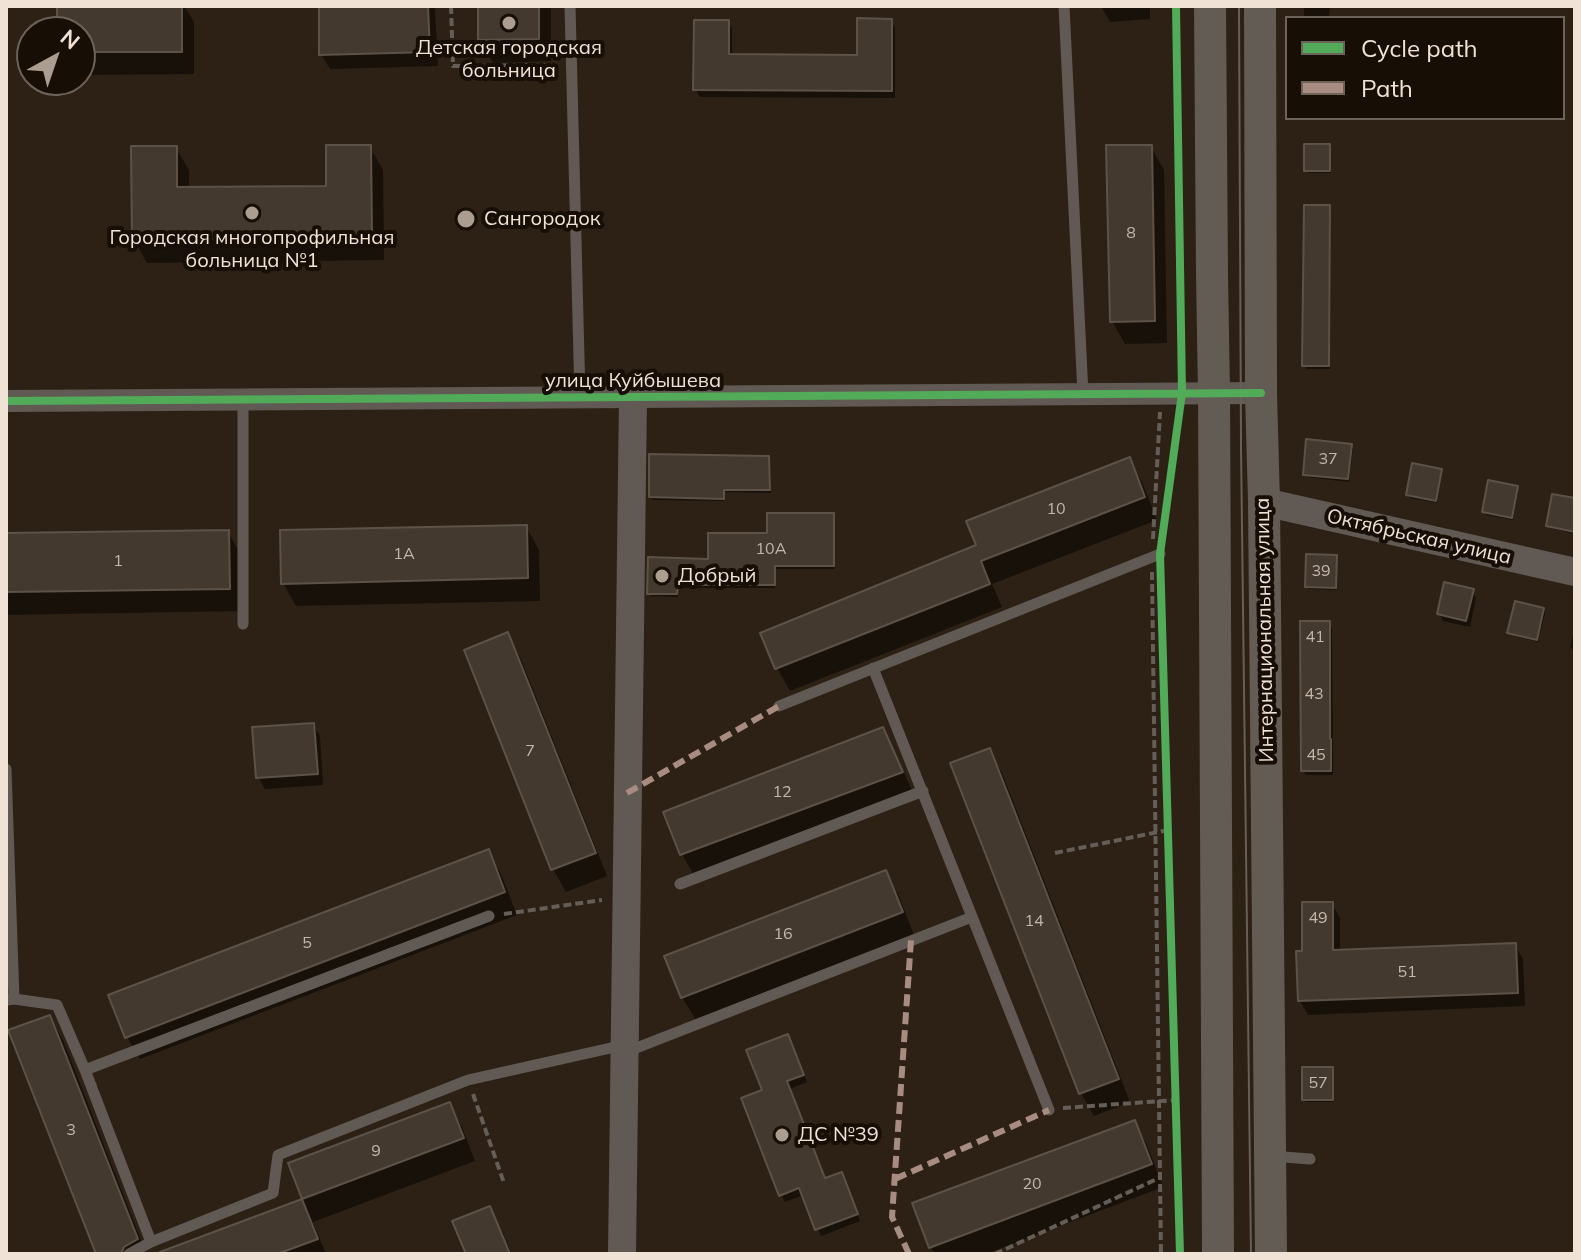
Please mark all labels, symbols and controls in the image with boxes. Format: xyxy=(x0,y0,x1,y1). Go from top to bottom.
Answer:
marker: Детская городская больница xyxy=(500,14,518,32)
north arrow xyxy=(16,16,96,96)
legend xyxy=(1285,16,1565,120)
text: N xyxy=(55,23,86,55)
text: Cycle path xyxy=(1361,33,1478,63)
place label: Детская городская больница xyxy=(416,36,602,83)
text: Path xyxy=(1361,73,1413,103)
marker: Городская многопрофильная больница №1 xyxy=(243,204,261,222)
place label: Сангородок xyxy=(484,207,601,231)
marker: Сангородок xyxy=(455,208,477,230)
house number: 8 xyxy=(1126,223,1136,243)
place label: Городская многопрофильная больница №1 xyxy=(110,226,394,273)
street label: улица Куйбышева xyxy=(545,369,721,393)
house number: 37 xyxy=(1318,449,1338,469)
street label: Интернациональная улица xyxy=(1251,497,1279,763)
house number: 10 xyxy=(1046,499,1066,519)
street label: Октябрьская улица xyxy=(1324,504,1514,570)
house number: 10А xyxy=(756,539,786,559)
house number: 1А xyxy=(393,544,415,564)
house number: 1 xyxy=(113,551,123,571)
house number: 39 xyxy=(1311,561,1331,581)
place label: Добрый xyxy=(678,564,756,588)
marker: Добрый xyxy=(653,567,671,585)
house number: 41 xyxy=(1305,627,1325,647)
house number: 43 xyxy=(1304,684,1324,704)
house number: 7 xyxy=(525,741,535,761)
house number: 45 xyxy=(1306,745,1326,765)
house number: 12 xyxy=(772,782,792,802)
house number: 49 xyxy=(1308,908,1328,928)
house number: 14 xyxy=(1024,911,1044,931)
house number: 16 xyxy=(773,924,793,944)
house number: 5 xyxy=(302,933,312,953)
house number: 51 xyxy=(1397,962,1417,982)
house number: 57 xyxy=(1308,1073,1328,1093)
house number: 3 xyxy=(66,1120,76,1140)
place label: ДС №39 xyxy=(798,1123,879,1147)
marker: ДС №39 xyxy=(773,1126,791,1144)
house number: 9 xyxy=(371,1141,381,1161)
house number: 20 xyxy=(1022,1174,1042,1194)

